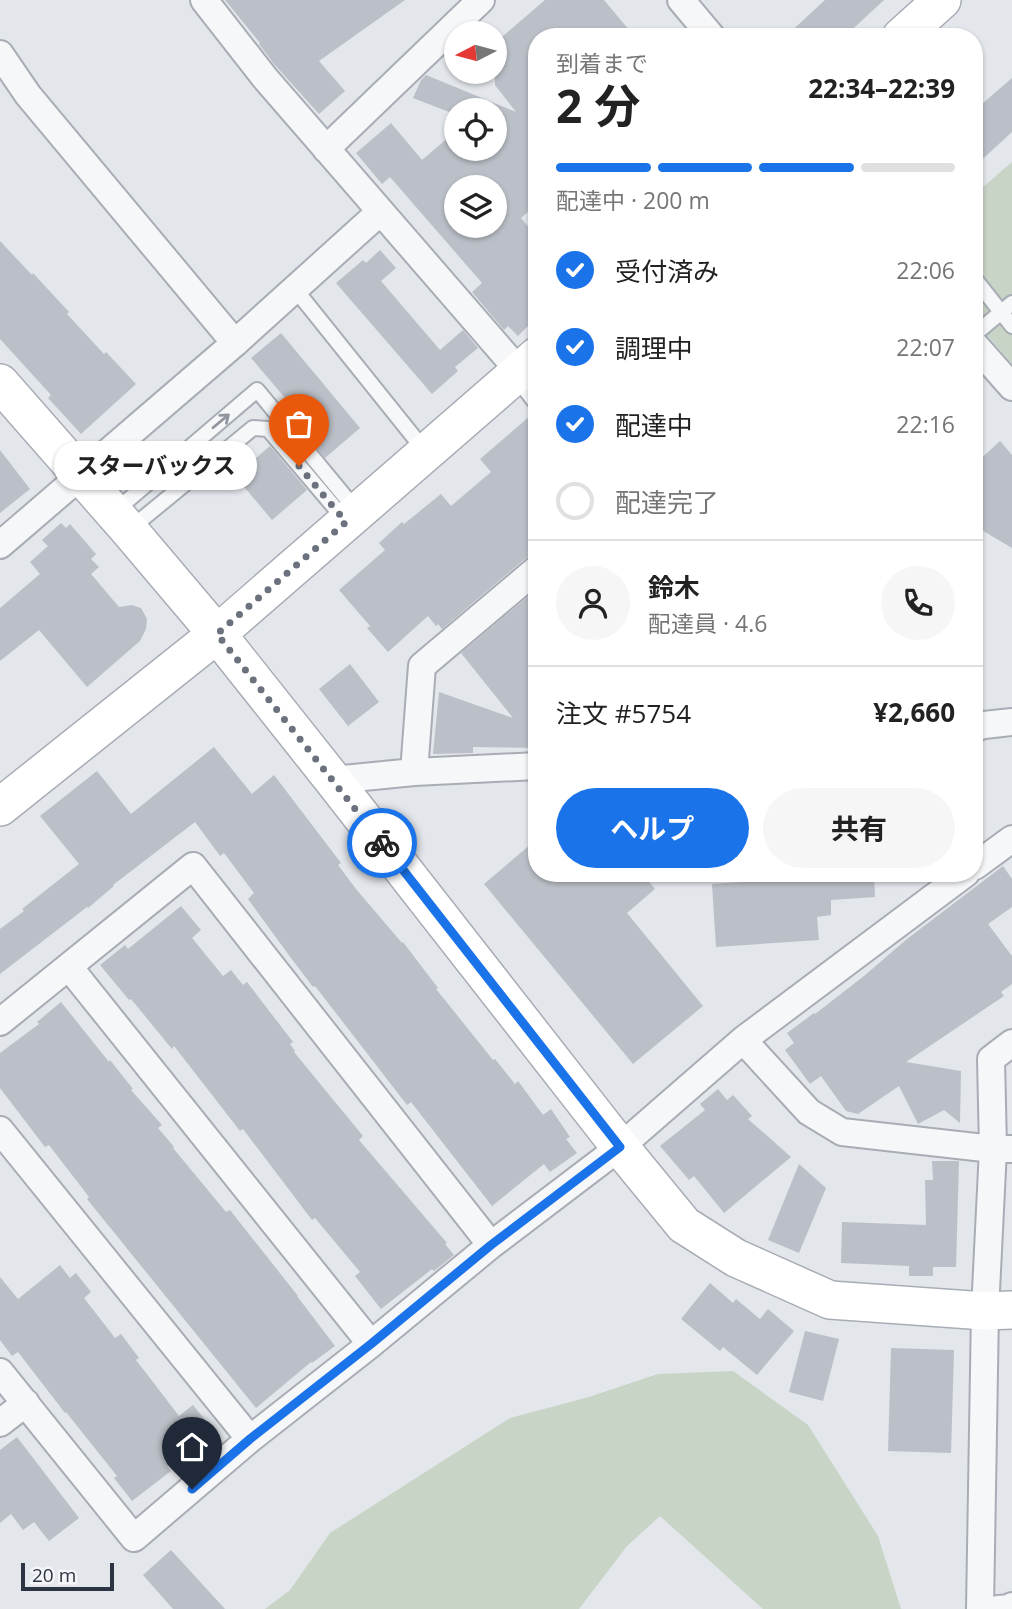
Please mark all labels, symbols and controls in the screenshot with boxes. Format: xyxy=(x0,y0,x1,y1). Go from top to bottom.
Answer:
north arrow xyxy=(444,21,508,84)
map controls xyxy=(444,21,507,238)
text: 到着まで xyxy=(556,47,648,79)
text: 22:34–22:39 xyxy=(808,70,955,106)
text: 2 分 xyxy=(556,74,640,136)
button: locate xyxy=(444,98,507,161)
button: layers xyxy=(444,175,507,238)
text: 配達中 · 200 m xyxy=(556,184,710,216)
icon: check xyxy=(556,251,594,289)
text: 受付済み xyxy=(615,253,719,289)
text: 22:06 xyxy=(896,254,955,286)
icon: check xyxy=(556,328,594,366)
text: 調理中 xyxy=(615,330,693,366)
text: 22:07 xyxy=(896,331,955,363)
pin xyxy=(269,394,329,466)
icon: bag xyxy=(280,405,318,443)
icon: check xyxy=(556,405,594,443)
text: 配達中 xyxy=(615,407,693,443)
text: 22:16 xyxy=(896,408,955,440)
one-way arrow xyxy=(212,413,230,429)
callout: スターバックス xyxy=(54,442,257,490)
text: スターバックス xyxy=(75,449,236,481)
text: 配達完了 xyxy=(615,484,719,520)
button: person xyxy=(556,566,630,640)
button: phone xyxy=(881,566,955,640)
text: 鈴木 xyxy=(648,569,700,605)
text: 配達員 · 4.6 xyxy=(648,607,767,639)
text: ¥2,660 xyxy=(873,694,955,730)
text: 注文 #5754 xyxy=(556,695,691,731)
button: ヘルプ xyxy=(556,788,749,868)
button: 共有 xyxy=(763,788,955,868)
courier xyxy=(347,808,417,878)
icon: bike xyxy=(363,824,401,862)
pin xyxy=(162,1417,222,1489)
icon: home xyxy=(173,1428,211,1466)
scale bar xyxy=(21,1560,114,1592)
text: 20 m xyxy=(32,1562,76,1588)

